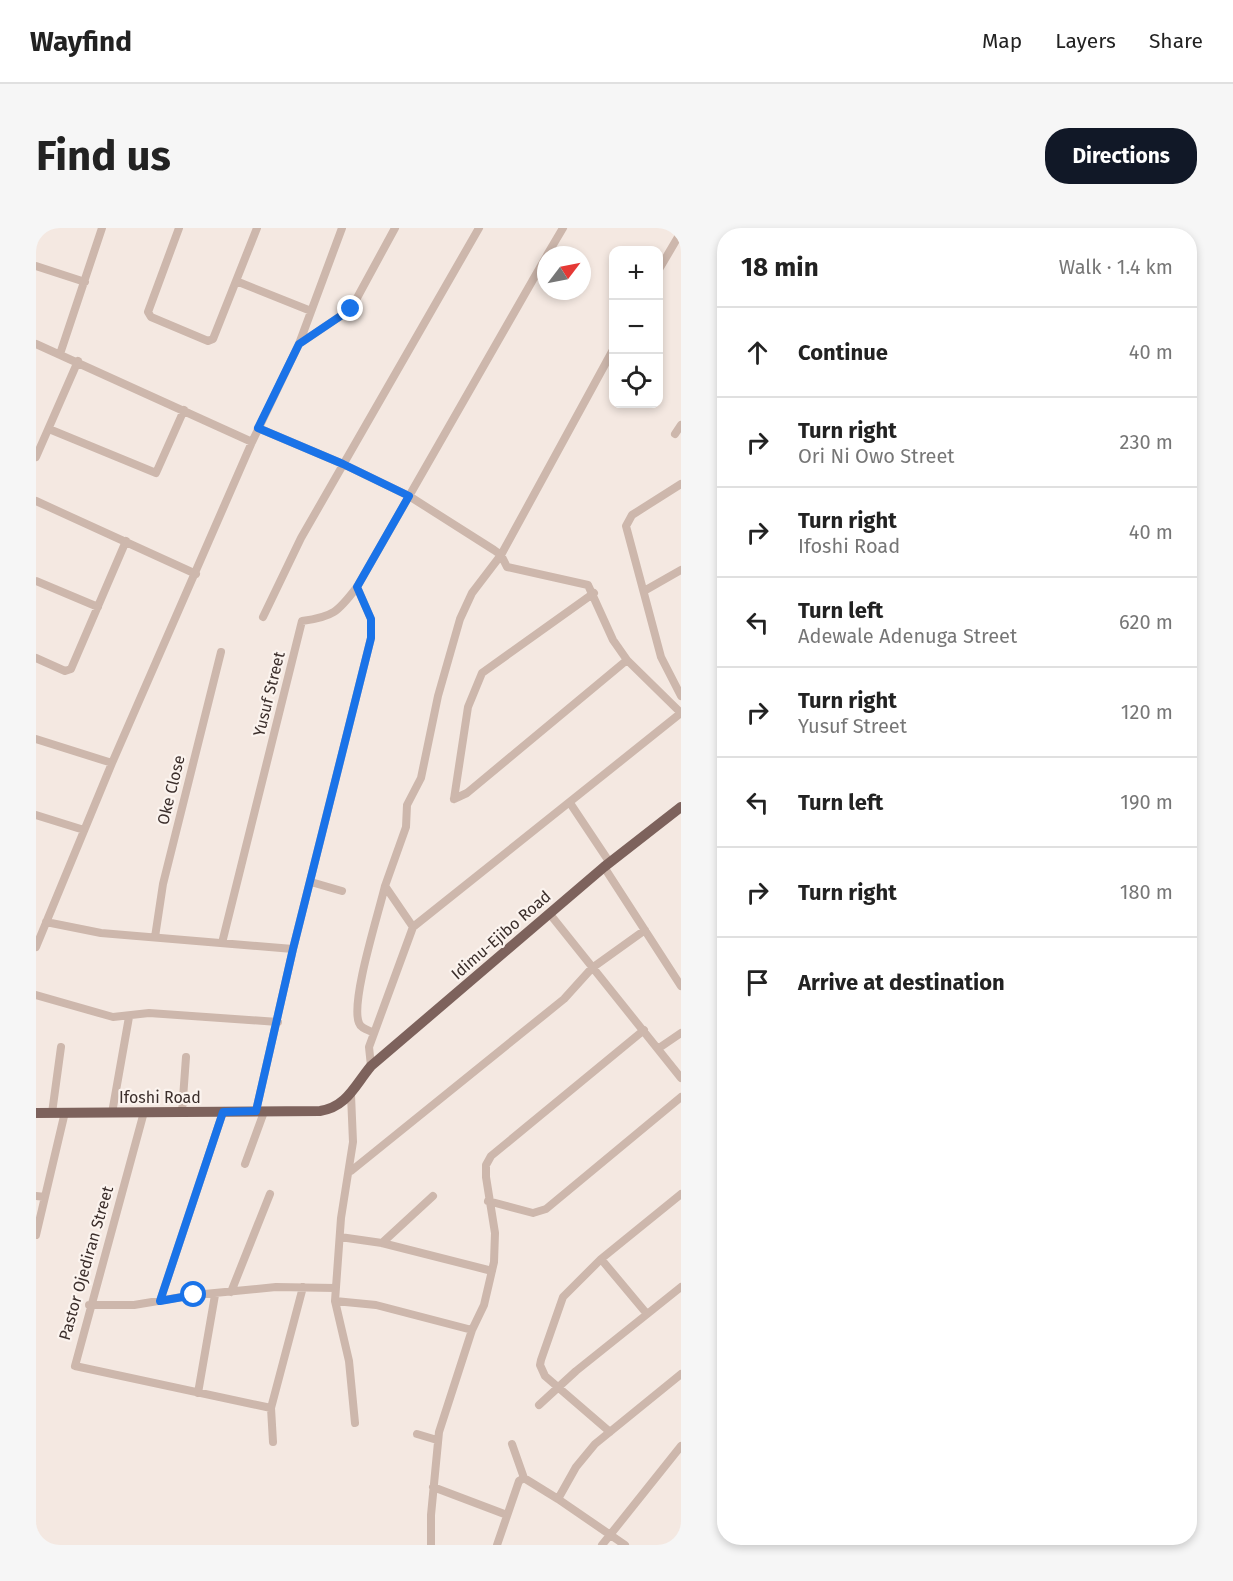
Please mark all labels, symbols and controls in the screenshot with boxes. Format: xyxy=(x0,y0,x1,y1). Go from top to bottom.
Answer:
text: Wayfind xyxy=(30,25,132,58)
text: Map xyxy=(982,28,1022,54)
text: Layers xyxy=(1055,28,1116,54)
text: Share xyxy=(1149,28,1203,54)
button: Directions xyxy=(1045,128,1197,184)
text: Find us xyxy=(36,131,171,181)
north arrow xyxy=(537,246,591,300)
map controls xyxy=(609,246,663,408)
button: + xyxy=(609,246,663,300)
text: 18 min xyxy=(741,252,819,283)
text: Walk · 1.4 km xyxy=(1059,255,1173,279)
route end xyxy=(337,295,363,321)
button: − xyxy=(609,300,663,354)
icon: ahead xyxy=(741,336,774,369)
text: Continue xyxy=(798,339,888,366)
text: 40 m xyxy=(1129,340,1173,364)
button: locate xyxy=(609,354,663,408)
text: Turn right xyxy=(798,417,897,444)
icon: right xyxy=(741,426,774,459)
text: 230 m xyxy=(1120,430,1173,454)
text: Ori Ni Owo Street xyxy=(798,444,955,468)
text: Turn right xyxy=(798,507,897,534)
icon: right xyxy=(741,516,774,549)
text: 40 m xyxy=(1129,520,1173,544)
text: Ifoshi Road xyxy=(798,534,900,558)
text: Turn left xyxy=(798,597,883,624)
icon: left xyxy=(741,606,774,639)
text: 620 m xyxy=(1119,610,1173,634)
text: Adewale Adenuga Street xyxy=(798,624,1017,648)
street label: Yusuf Street xyxy=(249,649,289,739)
text: Turn right xyxy=(798,687,897,714)
icon: right xyxy=(741,696,774,729)
text: 120 m xyxy=(1121,700,1173,724)
text: Yusuf Street xyxy=(798,714,907,738)
street label: Oke Close xyxy=(153,753,189,827)
icon: left xyxy=(741,786,774,819)
text: Turn left xyxy=(798,789,883,816)
text: 190 m xyxy=(1120,790,1173,814)
icon: right xyxy=(741,876,774,909)
text: Turn right xyxy=(798,879,897,906)
text: 180 m xyxy=(1120,880,1173,904)
street label: Idimu-Ejibo Road xyxy=(447,887,555,983)
icon: arrive xyxy=(741,966,774,999)
text: Arrive at destination xyxy=(798,969,1005,996)
street label: Ifoshi Road xyxy=(119,1088,201,1107)
street label: Pastor Ojediran Street xyxy=(55,1184,117,1342)
route start xyxy=(180,1281,206,1307)

